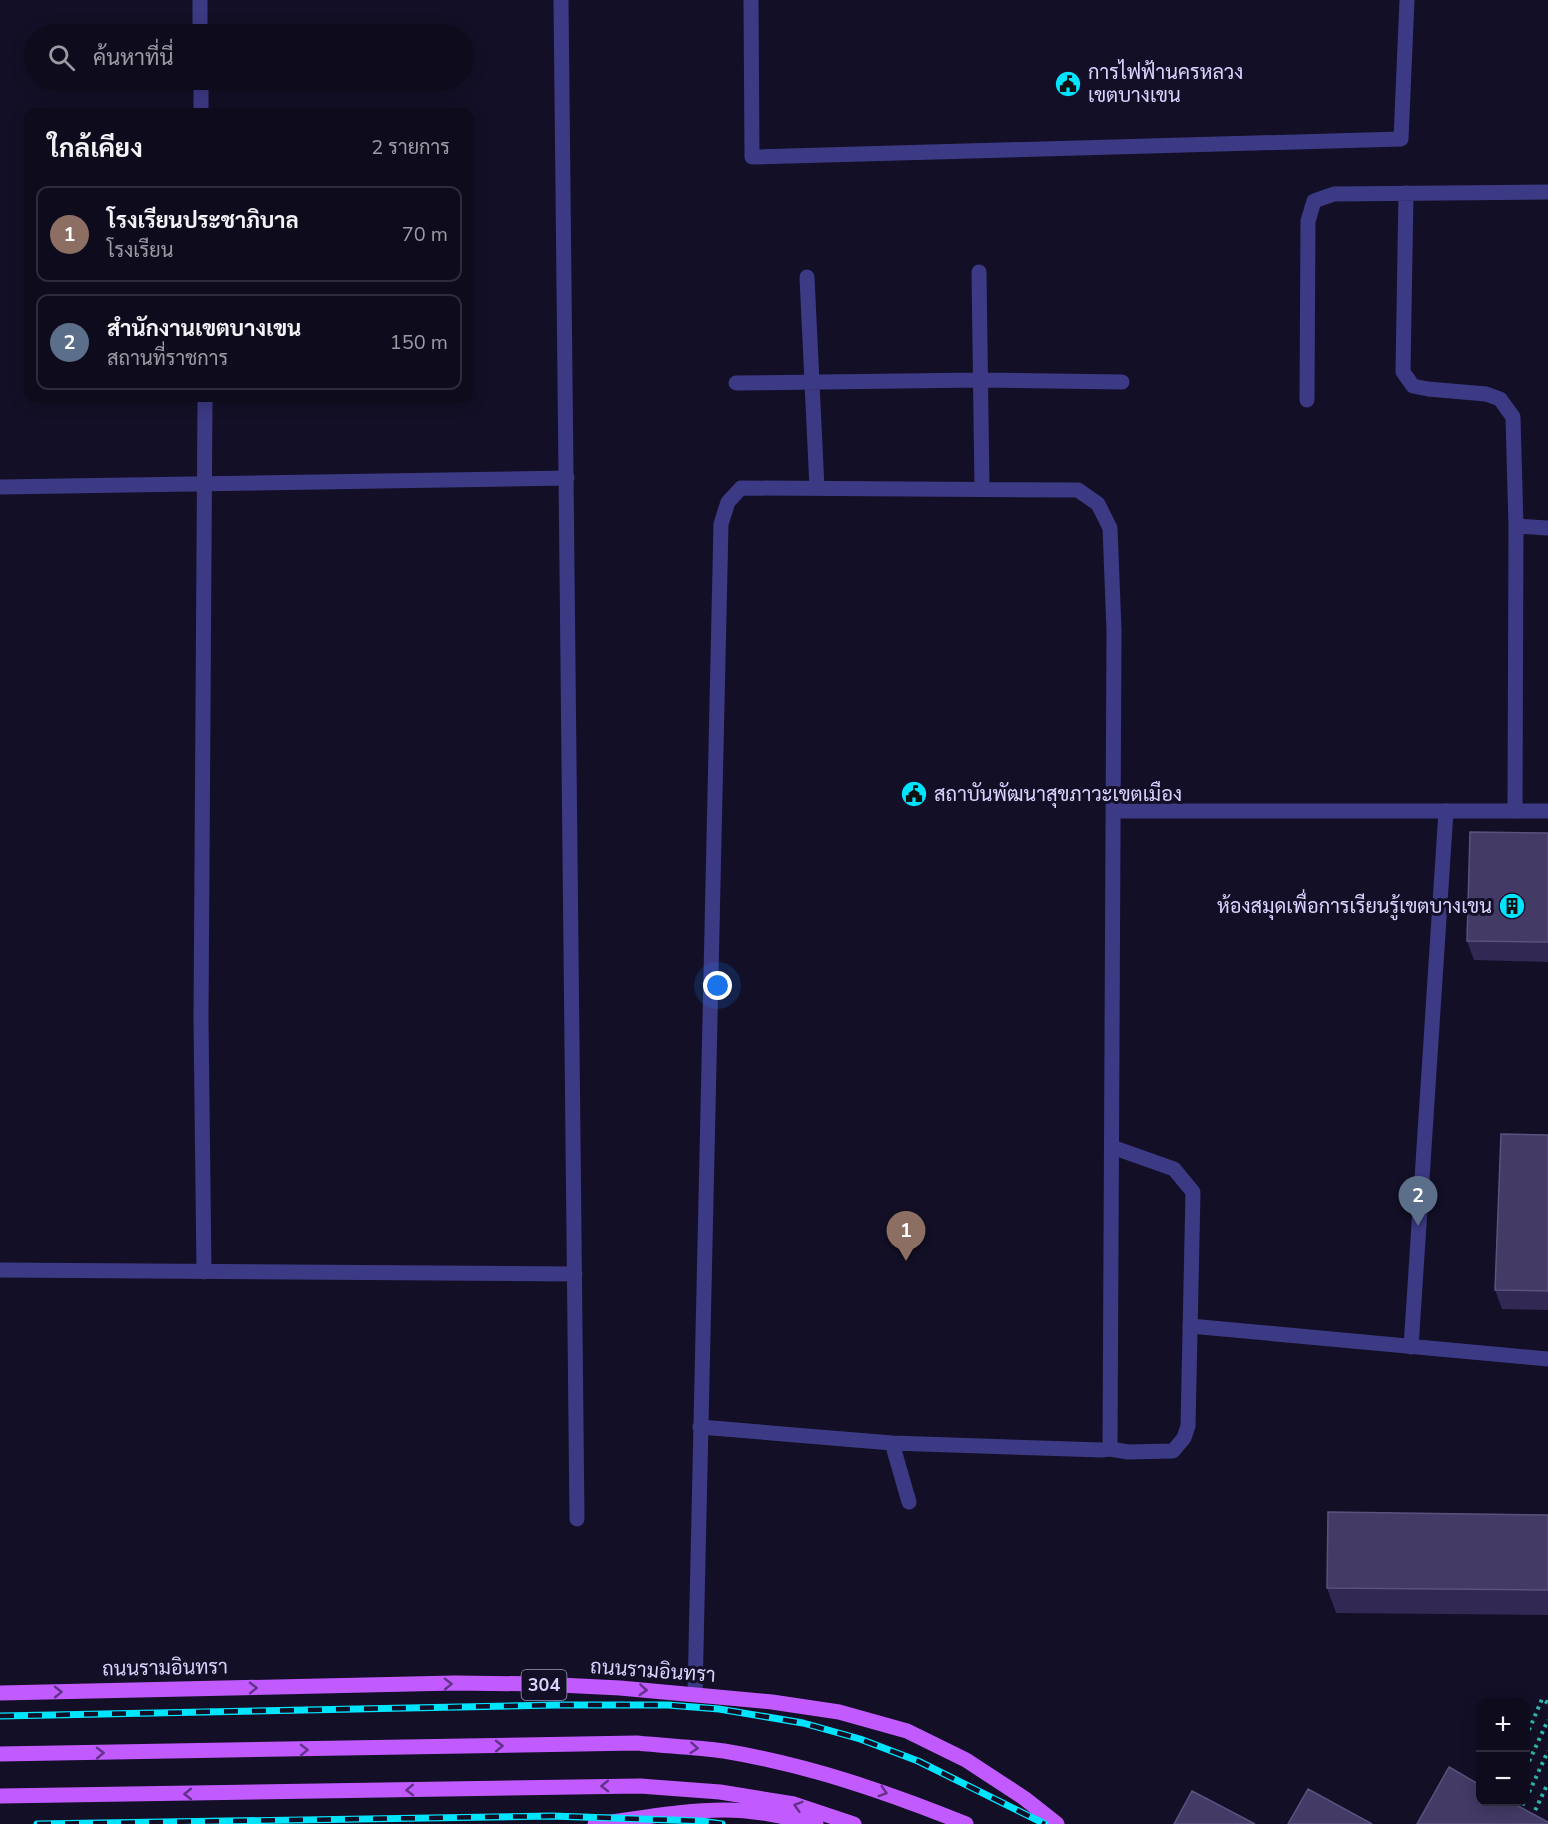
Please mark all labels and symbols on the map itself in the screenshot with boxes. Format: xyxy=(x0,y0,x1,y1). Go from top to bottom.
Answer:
place label: การไฟฟ้านครหลวง เขตบางเขน xyxy=(1088,59,1243,109)
public building icon: การไฟฟ้านครหลวง เขตบางเขน xyxy=(1053,69,1083,99)
public building icon: สถาบันพัฒนาสุขภาวะเขตเมือง xyxy=(899,779,929,809)
place label: สถาบันพัฒนาสุขภาวะเขตเมือง xyxy=(934,780,1182,808)
place label: ห้องสมุดเพื่อการเรียนรู้เขตบางเขน xyxy=(1217,889,1492,921)
building icon: ห้องสมุดเพื่อการเรียนรู้เขตบางเขน xyxy=(1497,891,1527,921)
your location xyxy=(703,971,732,1000)
pin: 2 xyxy=(1398,1176,1438,1226)
pin: 1 xyxy=(886,1212,926,1261)
street label: ถนนรามอินทรา xyxy=(102,1653,228,1683)
street label: ถนนรามอินทรา xyxy=(589,1653,717,1689)
road number: 304 xyxy=(522,1670,566,1700)
one-way arrow xyxy=(444,1678,453,1690)
one-way arrow xyxy=(249,1681,258,1694)
one-way arrow xyxy=(639,1683,648,1696)
one-way arrow xyxy=(54,1685,63,1698)
one-way arrow xyxy=(494,1739,503,1752)
one-way arrow xyxy=(689,1741,698,1754)
one-way arrow xyxy=(299,1743,308,1756)
one-way arrow xyxy=(96,1746,105,1759)
one-way arrow xyxy=(600,1780,609,1793)
one-way arrow xyxy=(405,1784,414,1797)
one-way arrow xyxy=(877,1785,888,1797)
one-way arrow xyxy=(184,1788,193,1800)
one-way arrow xyxy=(793,1801,804,1813)

